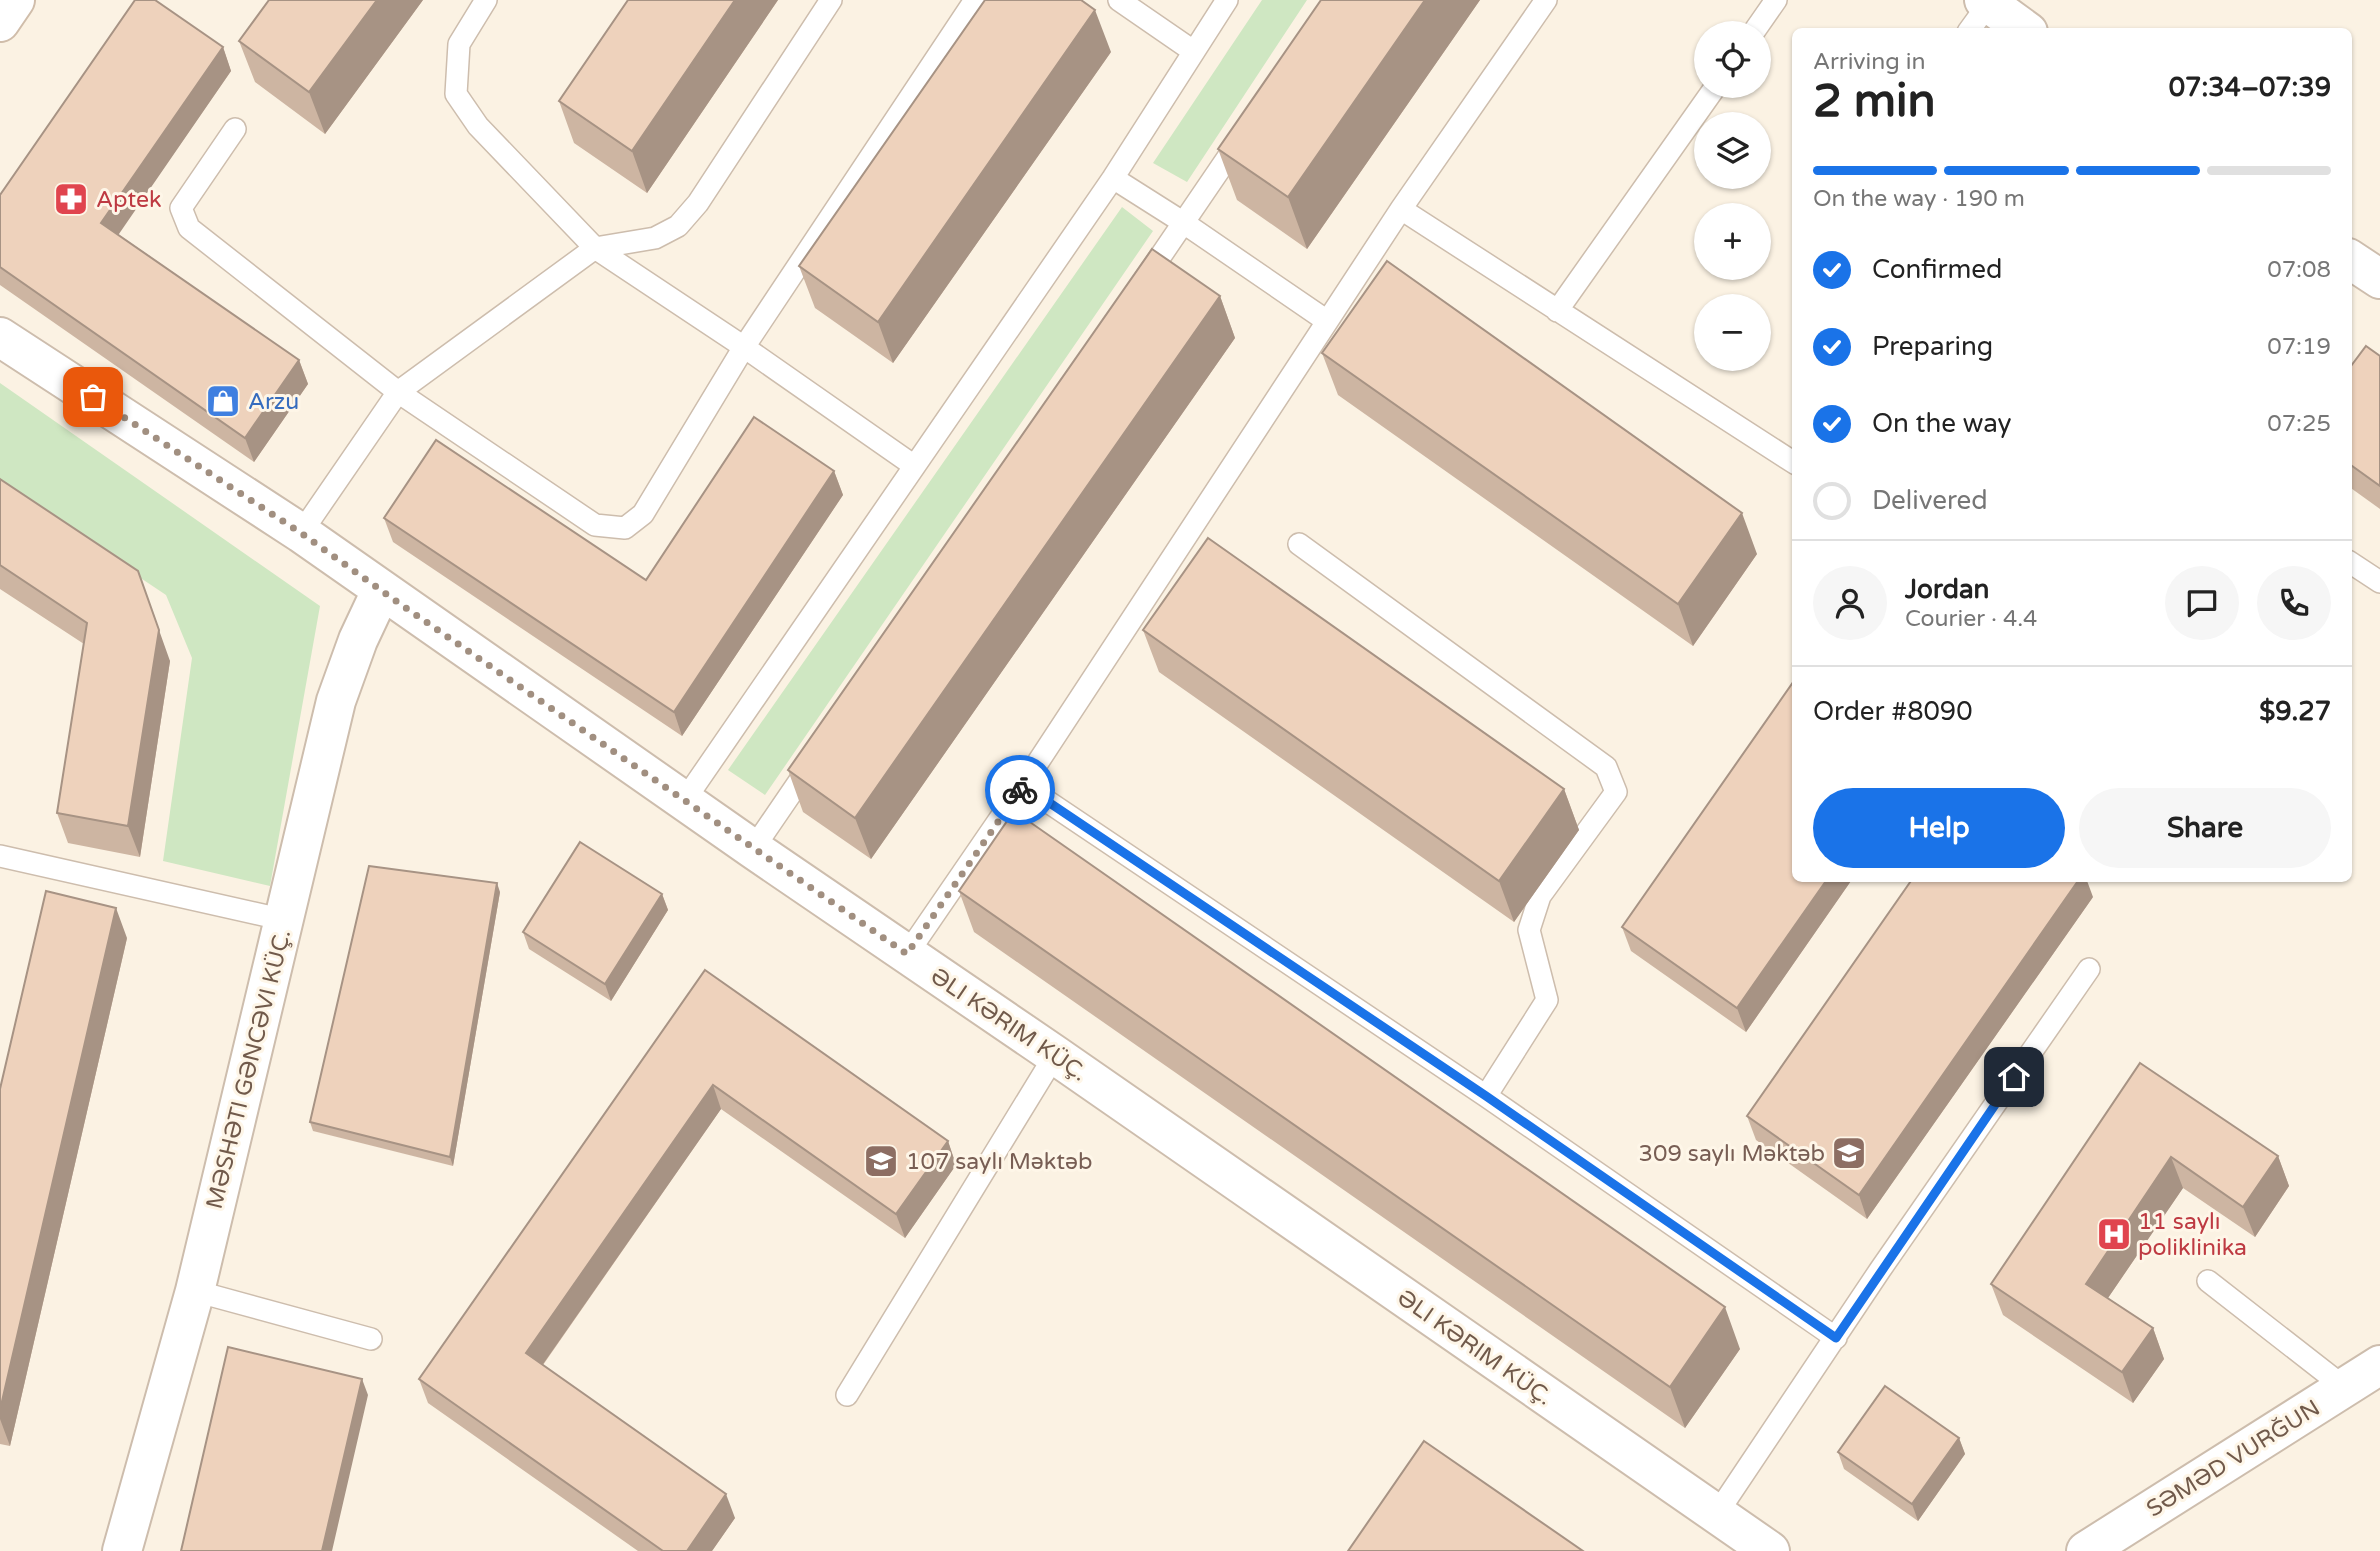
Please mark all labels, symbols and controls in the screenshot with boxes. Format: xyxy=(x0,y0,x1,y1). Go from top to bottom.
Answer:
map controls xyxy=(1694,21,1771,371)
button: locate xyxy=(1694,21,1771,98)
text: Arriving in xyxy=(1813,48,1926,76)
text: 07:34–07:39 xyxy=(2169,72,2331,103)
text: 2 min xyxy=(1813,74,1936,129)
button: layers xyxy=(1694,112,1771,189)
pharmacy icon: Aptek xyxy=(52,180,90,218)
text: On the way · 190 m xyxy=(1813,185,2025,213)
place label: Aptek xyxy=(96,186,162,214)
button: + xyxy=(1694,203,1771,280)
icon: check xyxy=(1813,251,1851,289)
text: Confirmed xyxy=(1872,254,2002,285)
text: 07:08 xyxy=(2267,256,2331,284)
button: − xyxy=(1694,294,1771,371)
icon: check xyxy=(1813,328,1851,366)
text: Preparing xyxy=(1872,331,1993,362)
text: 07:19 xyxy=(2267,333,2331,361)
pin xyxy=(63,367,123,427)
icon: bag xyxy=(74,378,112,416)
shop icon: Arzu xyxy=(204,382,242,420)
place label: Arzu xyxy=(248,388,299,416)
icon: check xyxy=(1813,405,1851,443)
text: On the way xyxy=(1872,408,2012,439)
text: 07:25 xyxy=(2267,410,2331,438)
text: Delivered xyxy=(1872,485,1988,516)
button: person xyxy=(1813,566,1887,640)
button: chat xyxy=(2165,566,2239,640)
button: phone xyxy=(2257,566,2331,640)
text: Jordan xyxy=(1905,574,1989,605)
text: Courier · 4.4 xyxy=(1905,605,2037,633)
text: Order #8090 xyxy=(1813,696,1973,727)
text: $9.27 xyxy=(2259,696,2331,727)
courier xyxy=(985,755,1055,825)
icon: bike xyxy=(1001,771,1039,809)
button: Help xyxy=(1813,788,2065,868)
button: Share xyxy=(2079,788,2331,868)
street label: MƏSHƏTI GƏNCƏVI KÜÇ. xyxy=(201,927,297,1212)
street label: ƏLI KƏRIM KÜÇ. xyxy=(925,962,1092,1088)
pin xyxy=(1984,1047,2044,1107)
icon: home xyxy=(1995,1058,2033,1096)
school or university icon: 309 saylı Məktəb xyxy=(1830,1134,1868,1172)
place label: 309 saylı Məktəb xyxy=(1639,1140,1825,1168)
school or university icon: 107 saylı Məktəb xyxy=(862,1142,900,1180)
place label: 107 saylı Məktəb xyxy=(906,1148,1092,1176)
place label: 11 saylı poliklinika xyxy=(2138,1208,2247,1262)
hospital icon: 11 saylı poliklinika xyxy=(2095,1215,2133,1253)
street label: ƏLI KƏRIM KÜÇ. xyxy=(1391,1284,1557,1412)
street label: SƏMƏD VURĞUN xyxy=(2142,1394,2325,1523)

